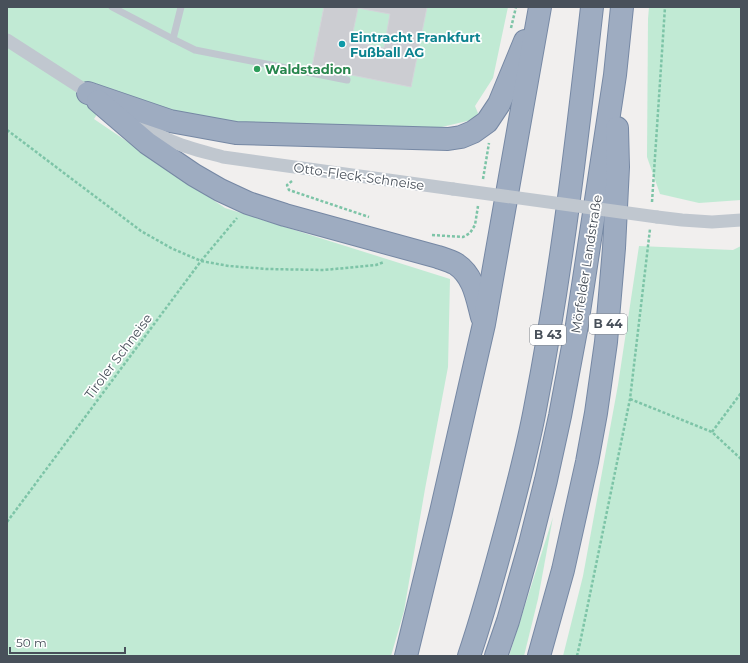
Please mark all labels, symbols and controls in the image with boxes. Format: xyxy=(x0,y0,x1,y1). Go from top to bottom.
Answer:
place label: Eintracht Frankfurt Fußball AG xyxy=(350,29,481,60)
marker: Eintracht Frankfurt Fußball AG xyxy=(337,39,347,49)
place label: Waldstadion xyxy=(265,61,351,77)
marker: Waldstadion xyxy=(252,64,262,74)
street label: Otto-Fleck-Schneise xyxy=(293,159,425,193)
street label: Mörfelder Landstraße xyxy=(567,193,605,334)
street label: Tiroler Schneise xyxy=(81,310,155,402)
road number: B 44 xyxy=(589,314,627,334)
road number: B 43 xyxy=(530,325,566,345)
scale bar xyxy=(10,629,125,655)
text: 50 m xyxy=(16,635,47,650)

